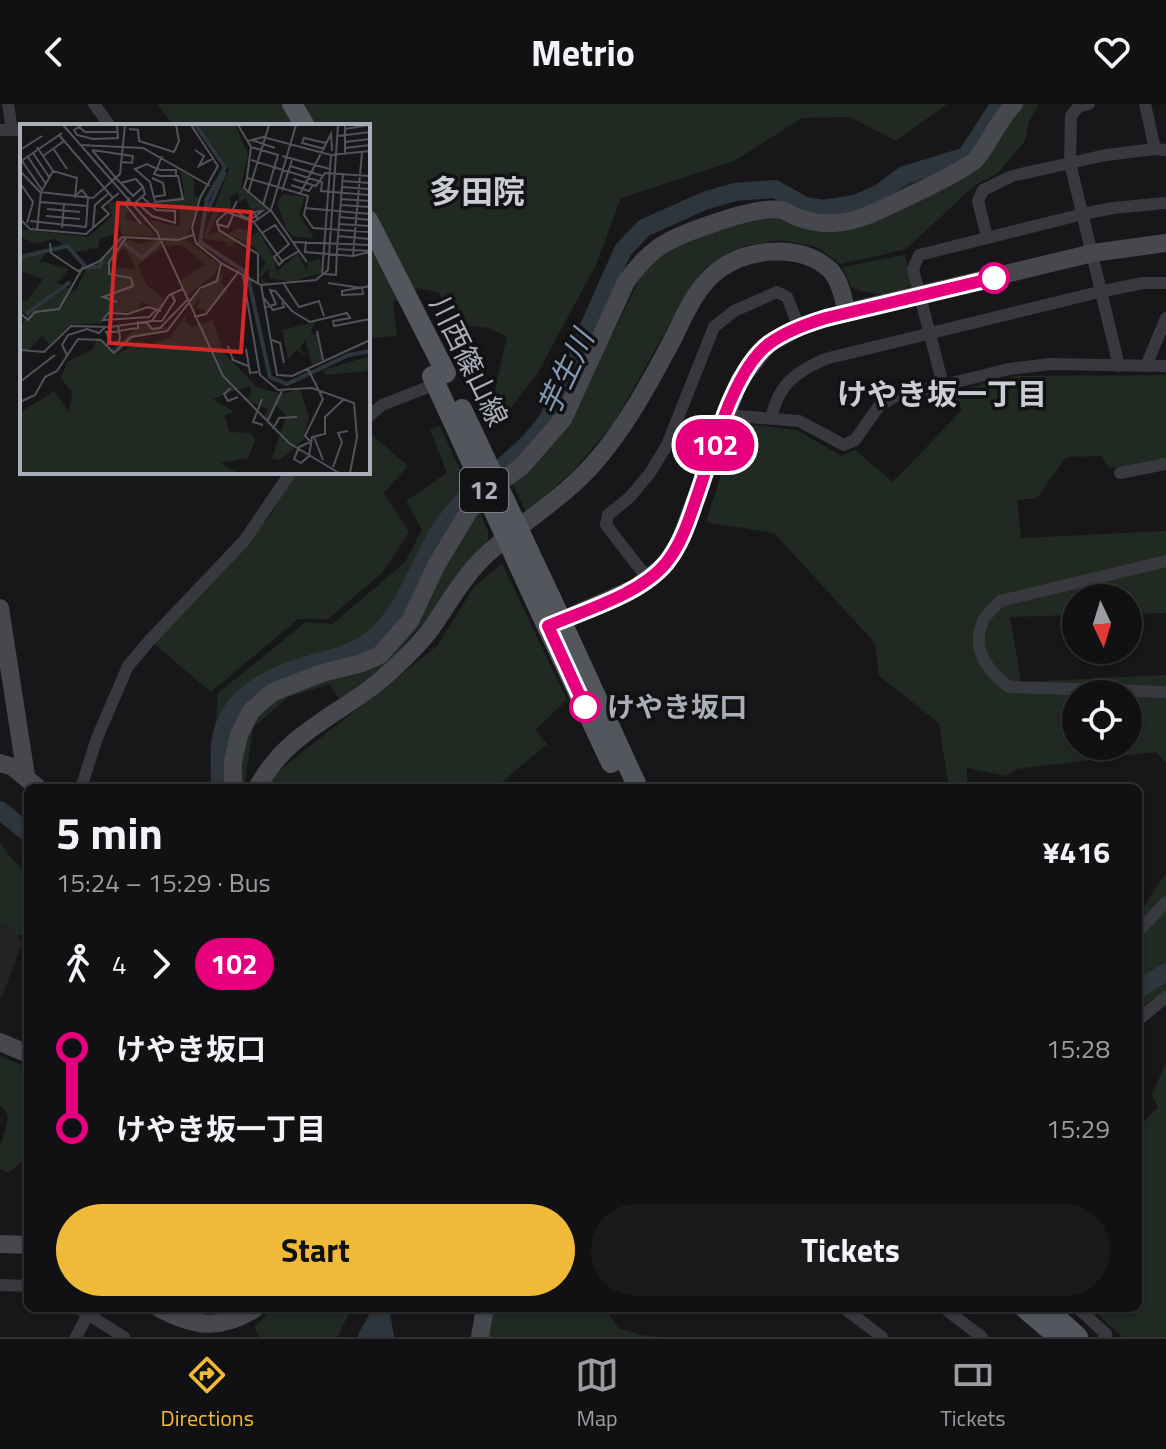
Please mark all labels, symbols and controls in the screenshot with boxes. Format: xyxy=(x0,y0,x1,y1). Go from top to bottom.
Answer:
text: Metrio xyxy=(531,25,635,80)
icon: back xyxy=(32,30,76,74)
icon: heart xyxy=(1090,30,1134,74)
inset map xyxy=(20,124,370,474)
district label: 多田院 xyxy=(429,167,525,215)
unlabelled marker xyxy=(979,263,1009,293)
street label: 川西篠山線 xyxy=(419,288,519,433)
water label: 芋生川 xyxy=(525,319,606,423)
district label: けやき坂一丁目 xyxy=(837,371,1047,417)
line badge: 102 xyxy=(669,419,761,471)
text: 102 xyxy=(691,423,739,466)
road number: 12 xyxy=(460,468,508,512)
north arrow xyxy=(1062,584,1142,664)
map controls xyxy=(1062,584,1142,760)
button: locate xyxy=(1062,680,1142,760)
place label: けやき坂口 xyxy=(607,685,747,728)
marker: けやき坂口 xyxy=(570,692,600,722)
text: 5 min xyxy=(56,799,163,866)
text: ¥416 xyxy=(1043,829,1110,875)
text: 15:24 – 15:29 · Bus xyxy=(56,863,271,902)
icon: walk xyxy=(56,942,100,986)
icon: forward xyxy=(139,942,183,986)
text: 102 xyxy=(211,942,258,985)
text: 4 xyxy=(112,945,127,984)
text: けやき坂口 xyxy=(116,1026,266,1072)
text: 15:28 xyxy=(1046,1029,1110,1068)
text: けやき坂一丁目 xyxy=(116,1106,326,1152)
text: 15:29 xyxy=(1046,1109,1110,1148)
button: Start xyxy=(56,1204,575,1296)
button: Tickets xyxy=(591,1204,1110,1296)
tab: Directions xyxy=(161,1353,254,1435)
tab: Map xyxy=(575,1353,619,1435)
tab: Tickets xyxy=(940,1353,1005,1435)

